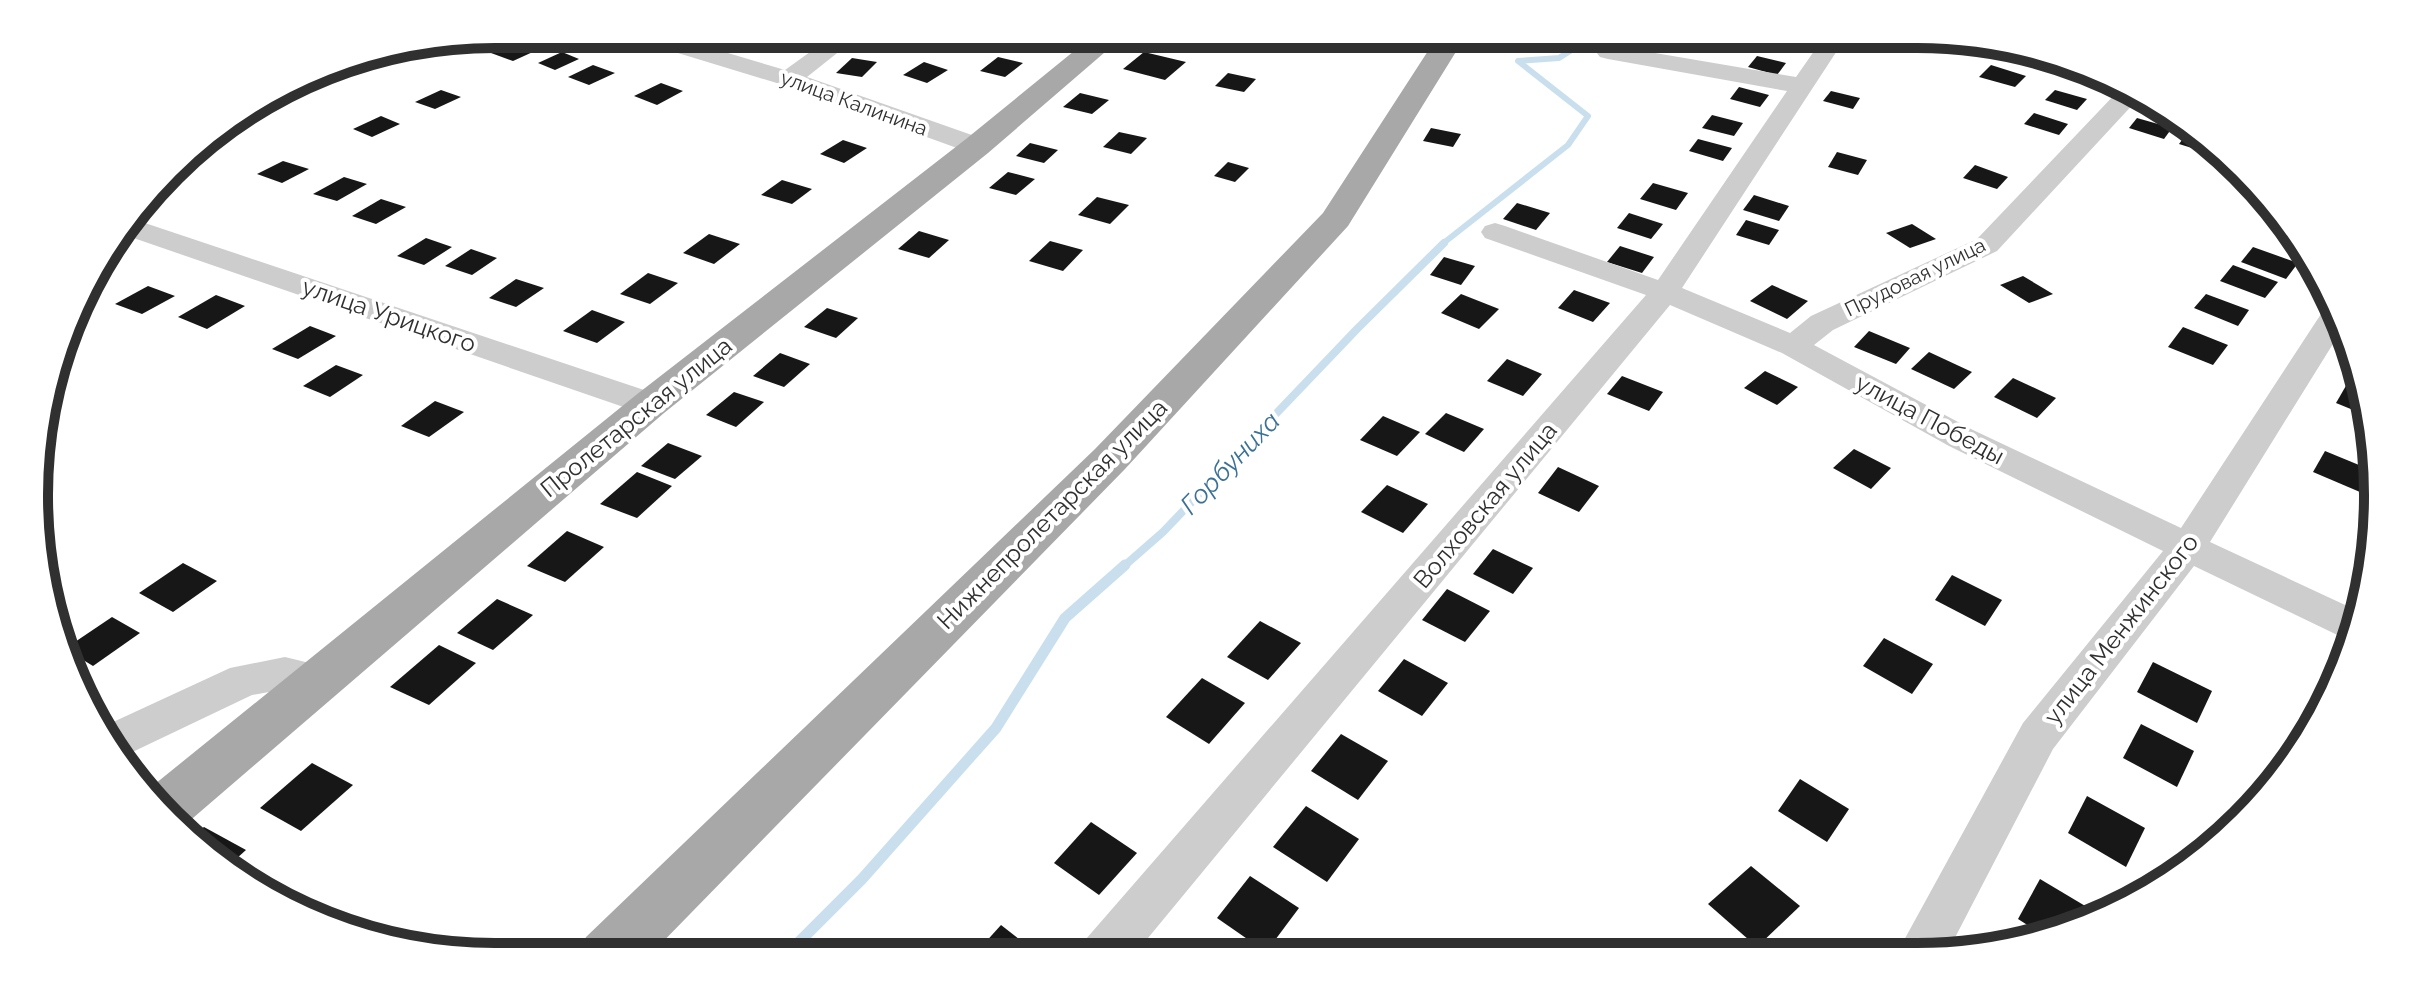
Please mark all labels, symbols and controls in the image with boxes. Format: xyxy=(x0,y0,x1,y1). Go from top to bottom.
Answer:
street label: улица Калинина xyxy=(777,65,931,141)
street label: Прудовая улица xyxy=(1841,233,1989,321)
street label: улица Урицкого xyxy=(298,272,480,358)
street label: Пролетарская улица xyxy=(535,331,737,503)
street label: улица Победы xyxy=(1851,368,2009,470)
street label: Нижнепролетарская улица xyxy=(931,393,1173,635)
water label: Горбуниха xyxy=(1174,406,1286,520)
street label: Волховская улица xyxy=(1407,416,1563,594)
street label: улица Менжинского xyxy=(2038,528,2204,730)

